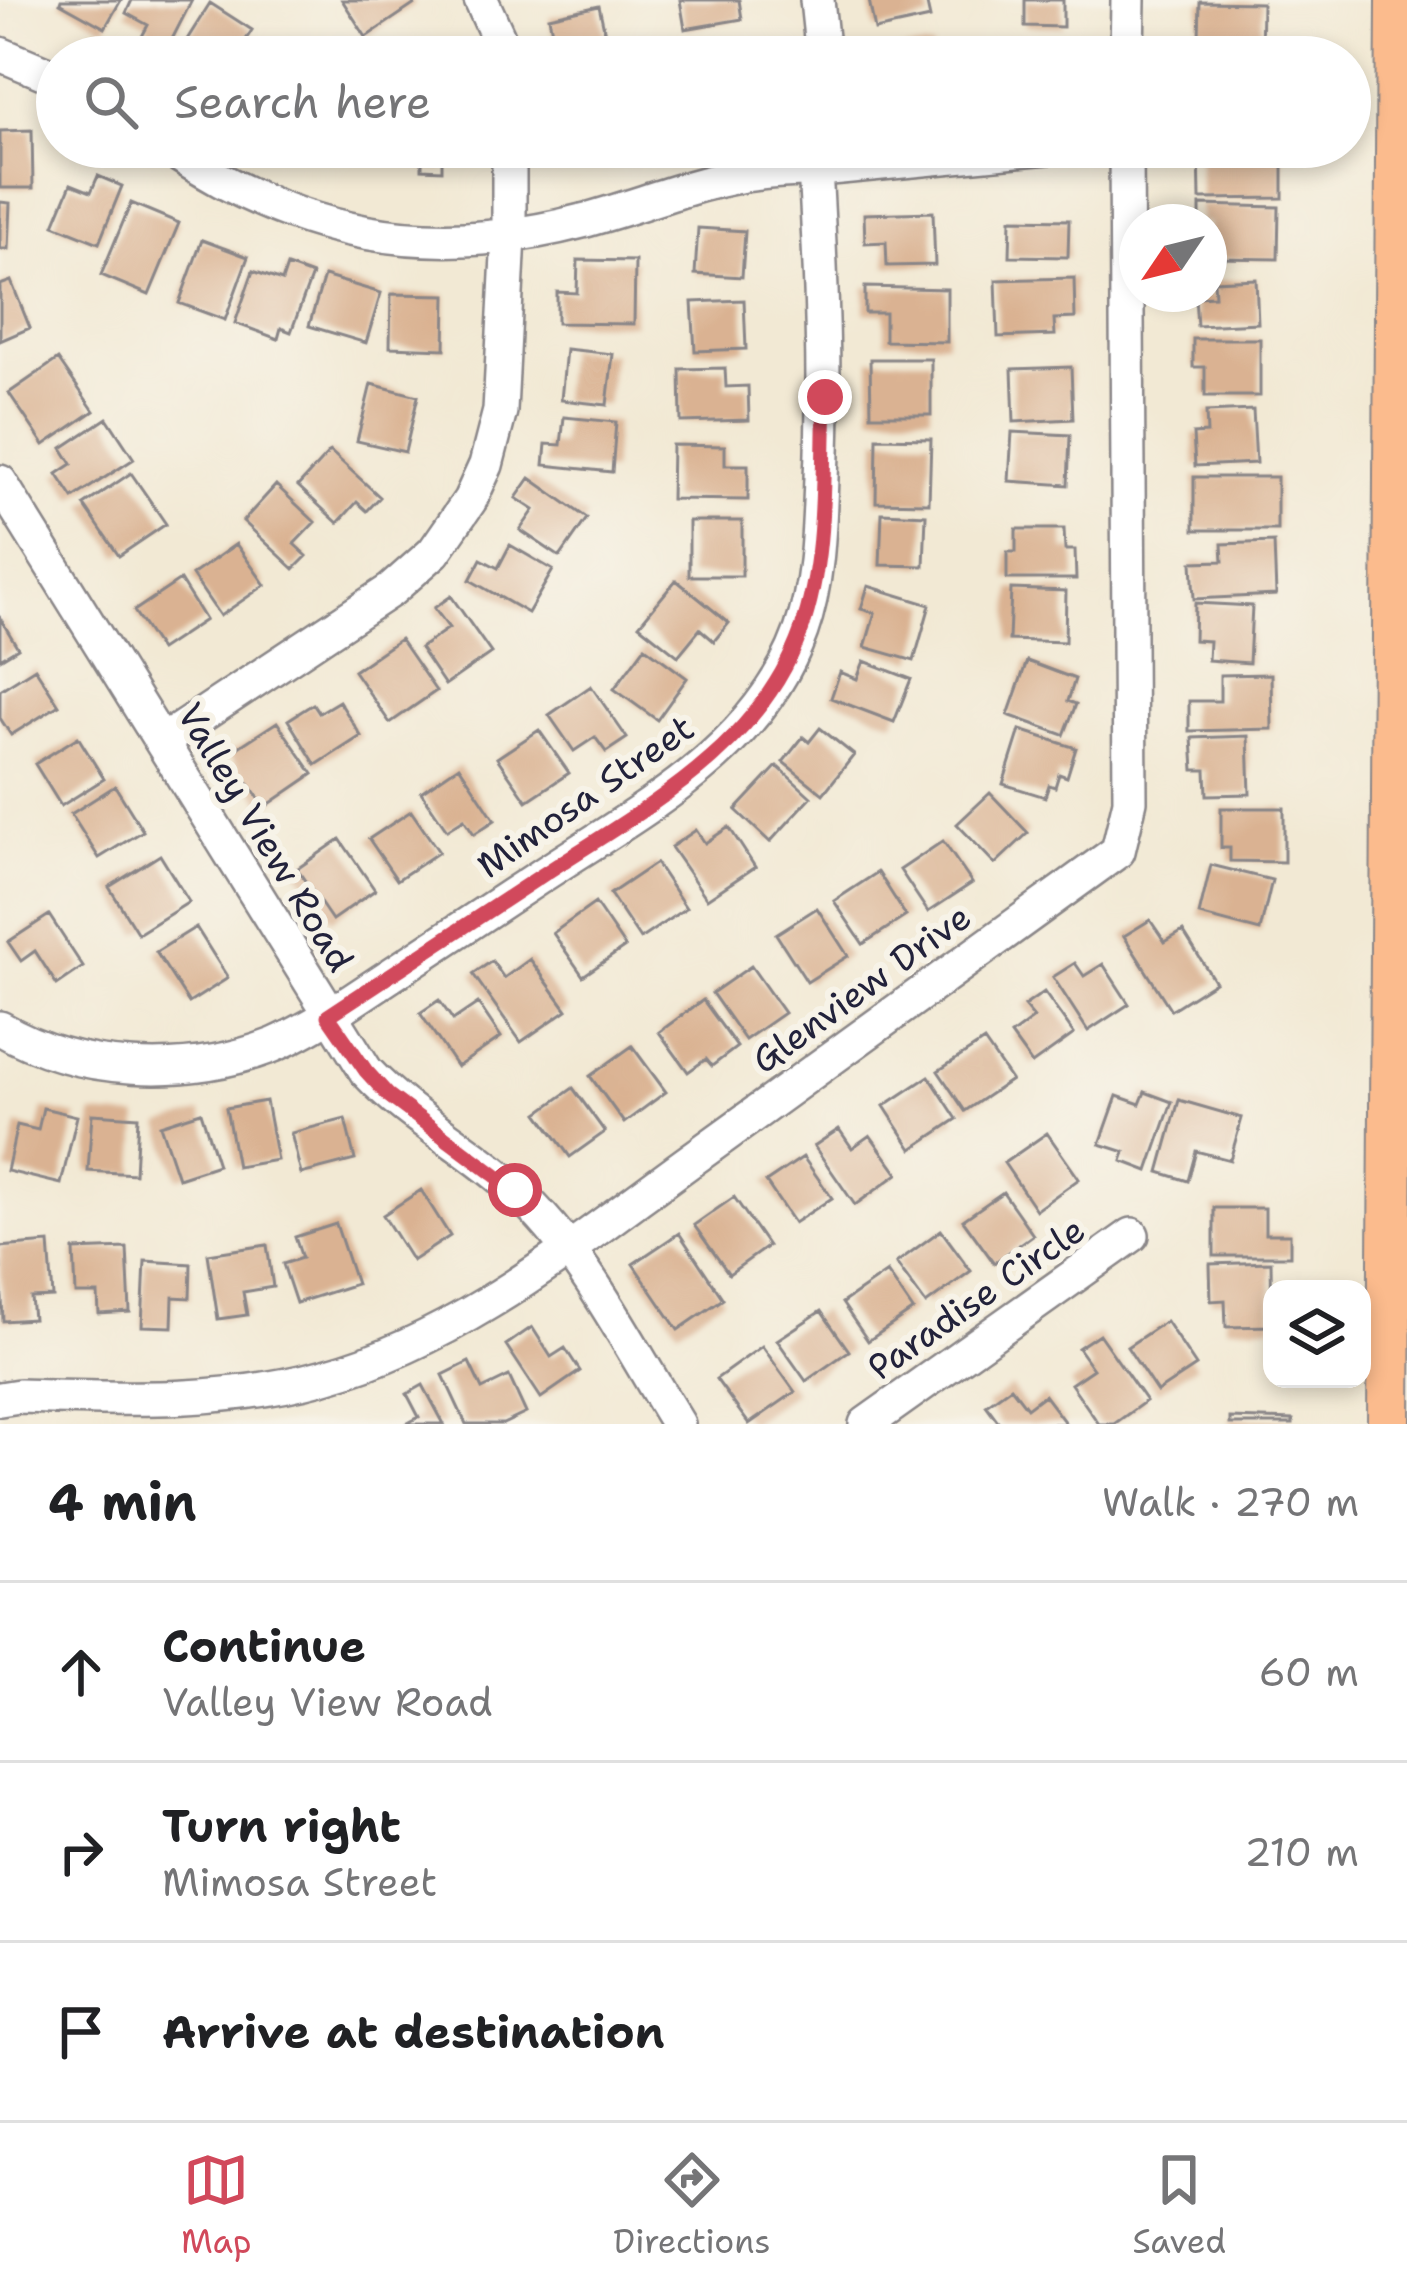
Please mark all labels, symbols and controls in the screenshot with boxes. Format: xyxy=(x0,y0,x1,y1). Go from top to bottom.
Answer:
search box xyxy=(36,36,1371,168)
icon: search xyxy=(78,69,144,135)
text: Search here xyxy=(174,72,431,132)
north arrow xyxy=(1119,204,1227,312)
route end xyxy=(798,370,852,424)
street label: Valley View Road xyxy=(166,694,365,981)
street label: Mimosa Street xyxy=(467,703,703,889)
street label: Glenview Drive xyxy=(742,892,981,1085)
route start xyxy=(488,1163,542,1217)
street label: Paradise Circle xyxy=(858,1205,1095,1391)
map controls xyxy=(1263,1280,1371,1388)
button: layers xyxy=(1263,1280,1371,1388)
text: 4 min xyxy=(48,1468,197,1536)
text: Walk · 270 m xyxy=(1102,1476,1359,1528)
text: Continue xyxy=(162,1616,366,1676)
icon: ahead xyxy=(48,1639,114,1705)
text: 60 m xyxy=(1259,1646,1359,1698)
text: Valley View Road xyxy=(162,1676,493,1728)
text: Turn right xyxy=(162,1796,401,1856)
icon: right xyxy=(48,1819,114,1885)
text: 210 m xyxy=(1244,1826,1359,1878)
text: Mimosa Street xyxy=(162,1856,437,1908)
icon: arrive xyxy=(48,1999,114,2065)
text: Arrive at destination xyxy=(162,2002,665,2062)
tab: Map xyxy=(181,2147,252,2264)
tab: Directions xyxy=(613,2147,771,2264)
tab: Saved xyxy=(1132,2147,1226,2264)

